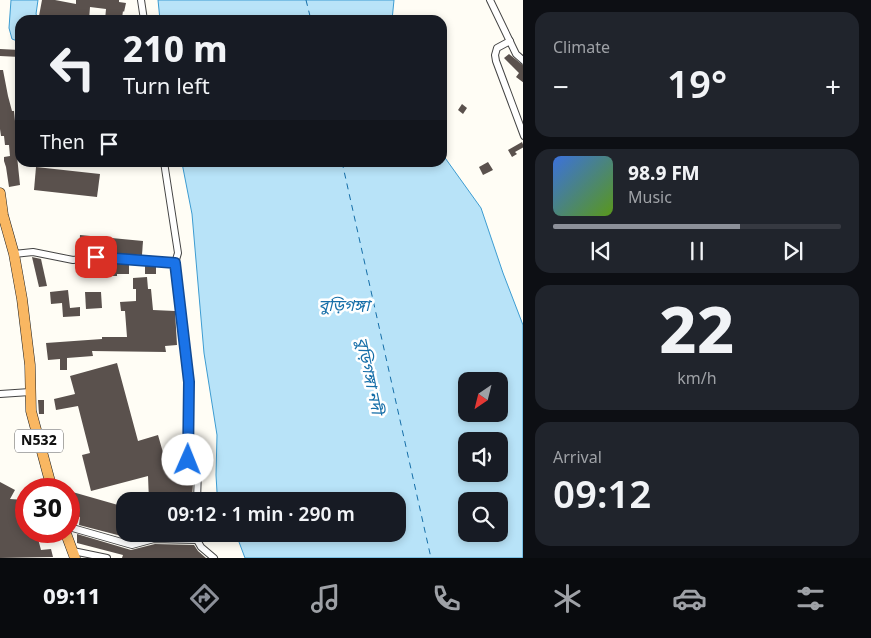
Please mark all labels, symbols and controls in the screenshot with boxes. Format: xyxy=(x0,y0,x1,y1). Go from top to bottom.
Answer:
text: 210 m xyxy=(123,30,228,76)
icon: left xyxy=(40,35,105,100)
text: Climate xyxy=(553,38,610,60)
text: 19° xyxy=(667,63,727,114)
text: − xyxy=(553,71,569,108)
text: + xyxy=(825,71,841,108)
text: Turn left xyxy=(123,74,210,103)
icon: arrive xyxy=(95,130,123,158)
text: Then xyxy=(40,132,85,157)
text: 98.9 FM xyxy=(628,163,700,188)
text: Music xyxy=(628,188,672,210)
pin xyxy=(75,236,117,278)
icon: previous xyxy=(587,237,615,265)
icon: pause xyxy=(683,237,711,265)
icon: next xyxy=(779,237,807,265)
icon: arrive xyxy=(82,243,110,271)
text: 22 xyxy=(659,293,735,380)
water label: বুড়িগঙ্গা xyxy=(319,296,372,318)
water label: বুড়িগঙ্গা নদী xyxy=(349,336,387,419)
text: km/h xyxy=(677,369,717,391)
north arrow xyxy=(458,372,508,422)
map controls xyxy=(458,372,508,542)
road number: N532 xyxy=(15,430,63,452)
button: sound xyxy=(458,432,508,482)
position arrow xyxy=(161,433,213,485)
text: Arrival xyxy=(553,448,602,470)
text: 09:12 xyxy=(553,473,651,524)
speed limit sign: 30 xyxy=(15,478,80,543)
button: search xyxy=(458,492,508,542)
text: 09:12 · 1 min · 290 m xyxy=(167,504,355,529)
icon: directions xyxy=(187,581,222,616)
icon: music xyxy=(308,581,343,616)
icon: phone xyxy=(429,581,464,616)
icon: climate xyxy=(550,581,585,616)
icon: car xyxy=(672,581,707,616)
icon: filters xyxy=(793,581,828,616)
text: 09:11 xyxy=(43,584,101,613)

